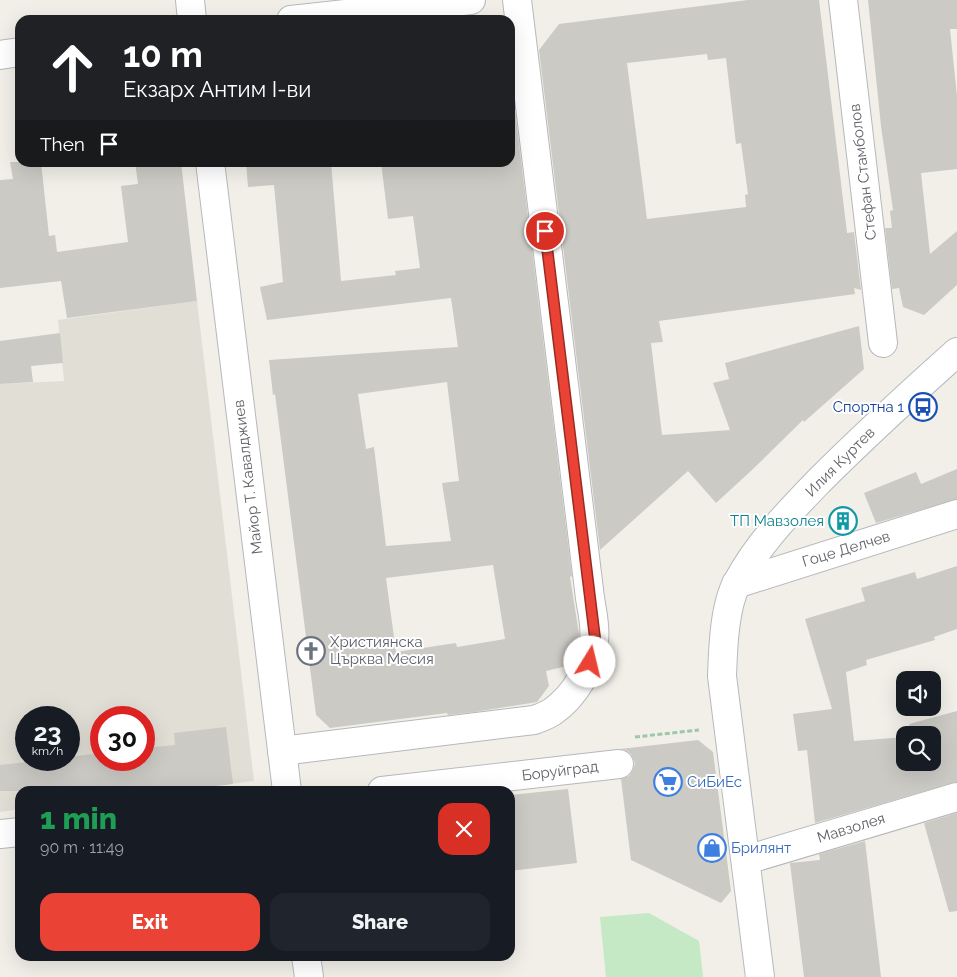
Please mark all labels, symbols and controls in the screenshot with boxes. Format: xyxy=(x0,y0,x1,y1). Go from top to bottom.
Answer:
text: 10 m xyxy=(123,34,203,75)
icon: ahead xyxy=(40,35,105,100)
text: Екзарх Антим I-ви xyxy=(123,76,311,102)
street label: Стефан Стамболов xyxy=(846,103,880,241)
icon: arrive xyxy=(95,130,123,158)
text: Then xyxy=(40,133,85,155)
pin xyxy=(524,210,566,252)
icon: arrive xyxy=(531,217,559,245)
bus stop icon: Спортна 1 xyxy=(908,392,938,422)
place label: Спортна 1 xyxy=(833,398,905,416)
street label: Майор Т. Кавалджиев xyxy=(230,399,266,555)
street label: Илия Куртев xyxy=(802,424,878,500)
building icon: ТП Мавзолея xyxy=(828,506,858,536)
place label: ТП Мавзолея xyxy=(730,512,824,530)
street label: Гоце Делчев xyxy=(800,527,892,571)
place label: Християнска Църква Месия xyxy=(330,633,434,668)
position arrow xyxy=(563,635,615,687)
church icon: Християнска Църква Месия xyxy=(296,636,326,666)
map controls xyxy=(896,671,941,771)
button: sound xyxy=(896,671,941,716)
speed limit sign: 30 xyxy=(90,706,155,771)
text: 23 xyxy=(33,717,62,747)
button: search xyxy=(896,726,941,771)
text: km/h xyxy=(32,744,63,758)
street label: Боруйград xyxy=(521,757,600,785)
supermarket icon: СиБиЕс xyxy=(653,767,683,797)
place label: СиБиЕс xyxy=(687,773,742,791)
text: 1 min xyxy=(40,801,117,836)
button: close xyxy=(438,803,490,855)
street label: Мавзолея xyxy=(815,809,887,847)
shop icon: Брилянт xyxy=(697,833,727,863)
text: 90 m · 11:49 xyxy=(40,838,124,857)
place label: Брилянт xyxy=(731,839,791,857)
button: Exit xyxy=(40,893,260,951)
button: Share xyxy=(270,893,490,951)

